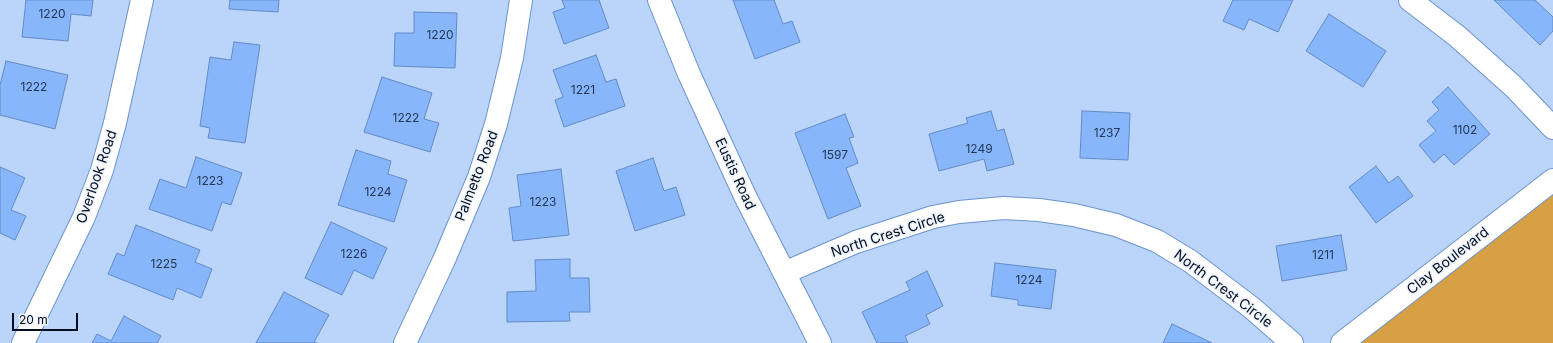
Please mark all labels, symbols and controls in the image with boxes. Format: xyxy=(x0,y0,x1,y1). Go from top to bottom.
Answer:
house number: 1220 xyxy=(38,7,66,21)
house number: 1220 xyxy=(426,28,454,42)
house number: 1222 xyxy=(21,80,47,94)
house number: 1221 xyxy=(571,83,595,97)
house number: 1222 xyxy=(393,111,419,125)
house number: 1102 xyxy=(1453,123,1477,137)
house number: 1237 xyxy=(1094,126,1120,140)
street label: Overlook Road xyxy=(73,128,121,226)
street label: Palmetto Road xyxy=(452,128,502,224)
street label: Eustis Road xyxy=(711,135,759,213)
house number: 1249 xyxy=(965,142,993,156)
house number: 1597 xyxy=(822,148,848,162)
house number: 1223 xyxy=(197,174,223,188)
house number: 1224 xyxy=(364,185,392,199)
house number: 1223 xyxy=(530,195,556,209)
street label: North Crest Circle xyxy=(829,209,947,261)
street label: Clay Boulevard xyxy=(1404,224,1492,298)
house number: 1226 xyxy=(341,247,367,261)
street label: North Crest Circle xyxy=(1171,247,1275,331)
house number: 1211 xyxy=(1312,248,1334,262)
house number: 1225 xyxy=(151,257,177,271)
house number: 1224 xyxy=(1015,273,1043,287)
scale bar xyxy=(14,305,80,331)
text: 20 m xyxy=(19,312,48,327)

